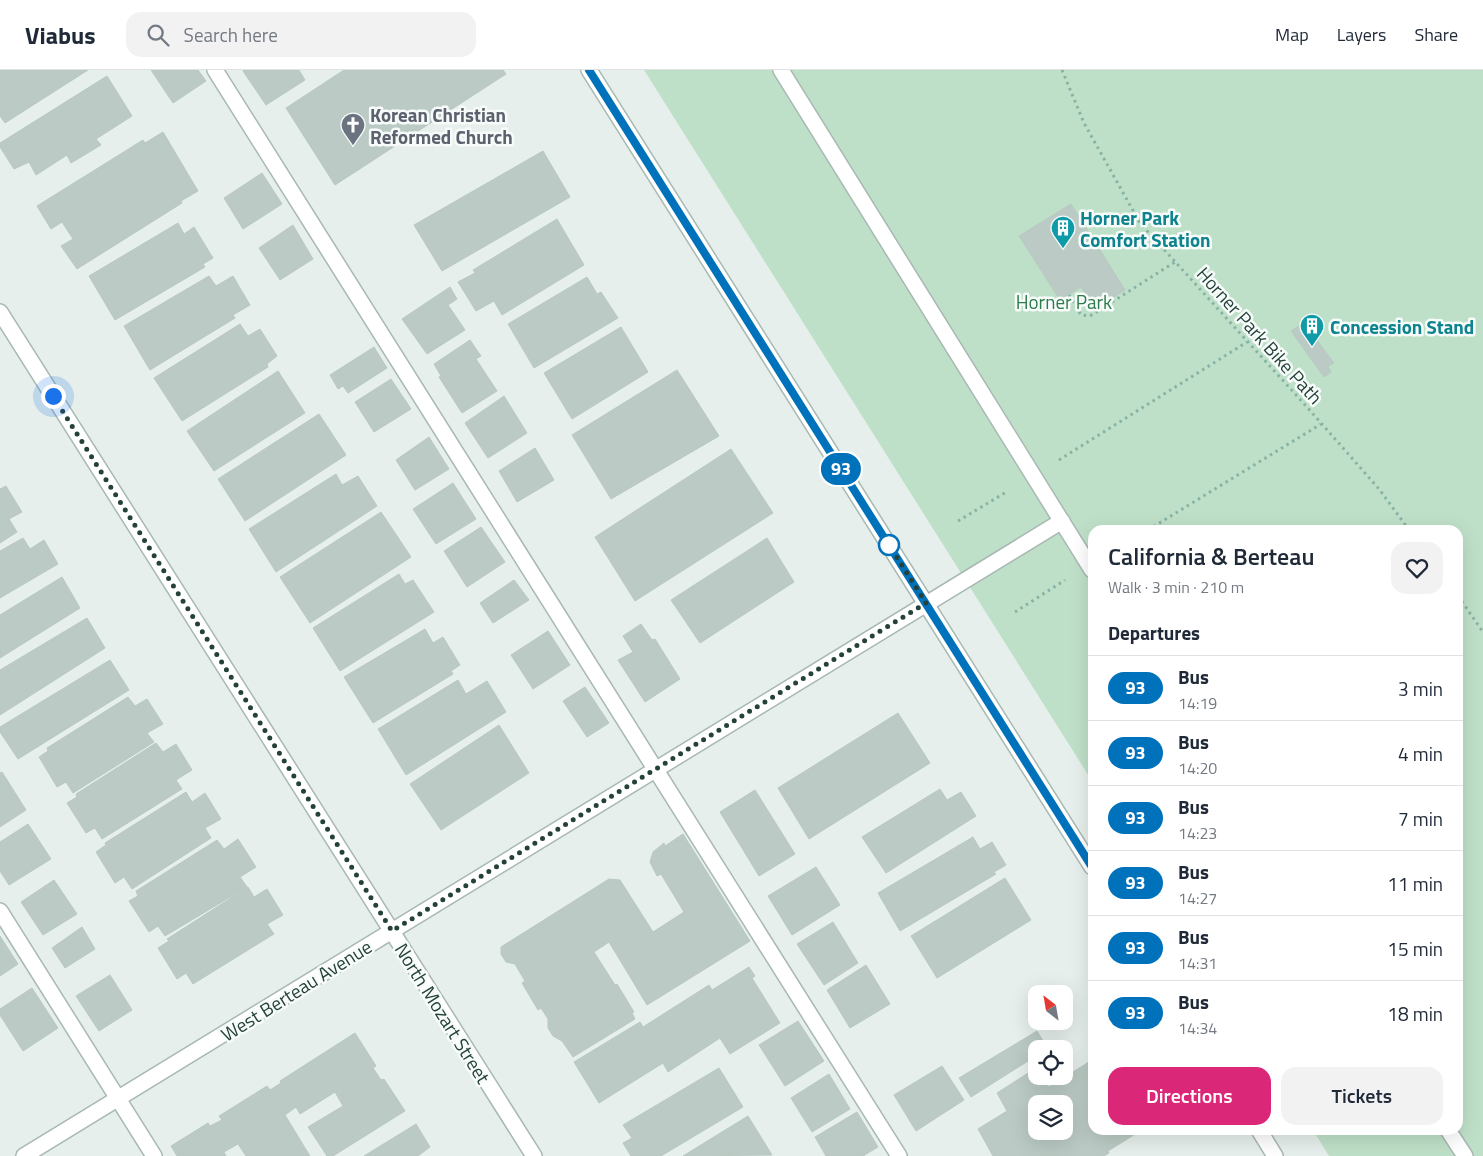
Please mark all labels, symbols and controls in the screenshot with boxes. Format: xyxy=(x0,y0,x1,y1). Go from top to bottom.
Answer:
search box xyxy=(126,12,476,57)
text: Viabus xyxy=(25,17,96,53)
text: Search here xyxy=(184,20,278,49)
icon: search xyxy=(144,21,172,49)
text: Map xyxy=(1275,21,1309,48)
text: Layers xyxy=(1337,21,1386,48)
text: Share xyxy=(1414,21,1458,48)
place label: Korean Christian Reformed Church xyxy=(370,100,513,151)
church icon: Korean Christian Reformed Church xyxy=(340,112,366,146)
place label: Horner Park Comfort Station xyxy=(1080,203,1211,254)
building icon: Horner Park Comfort Station xyxy=(1050,215,1076,249)
street label: Horner Park Bike Path xyxy=(1190,260,1330,410)
park label: Horner Park xyxy=(1016,287,1112,316)
place label: Concession Stand xyxy=(1330,312,1474,341)
building icon: Concession Stand xyxy=(1299,313,1325,347)
your location xyxy=(41,384,66,409)
line badge: 93 xyxy=(818,453,864,485)
text: 93 xyxy=(831,455,851,482)
unlabelled marker xyxy=(878,534,900,556)
text: California & Berteau xyxy=(1108,538,1314,574)
button: heart xyxy=(1391,542,1443,594)
text: Walk · 3 min · 210 m xyxy=(1108,575,1244,599)
text: Departures xyxy=(1108,618,1200,647)
text: Bus xyxy=(1178,662,1209,691)
text: 93 xyxy=(1125,674,1146,701)
text: 3 min xyxy=(1398,674,1443,703)
text: 14:19 xyxy=(1178,691,1217,715)
text: Bus xyxy=(1178,727,1209,756)
text: 93 xyxy=(1125,739,1146,766)
text: 4 min xyxy=(1398,739,1443,768)
text: 14:20 xyxy=(1178,756,1217,780)
text: Bus xyxy=(1178,792,1209,821)
text: 93 xyxy=(1125,804,1146,831)
text: 7 min xyxy=(1398,804,1443,833)
text: 14:23 xyxy=(1178,821,1217,845)
text: Bus xyxy=(1178,857,1209,886)
text: 93 xyxy=(1125,869,1146,896)
text: 11 min xyxy=(1387,869,1443,898)
text: 14:27 xyxy=(1178,886,1217,910)
text: Bus xyxy=(1178,922,1209,951)
street label: West Berteau Avenue xyxy=(215,932,377,1048)
text: 93 xyxy=(1125,934,1146,961)
text: 15 min xyxy=(1387,934,1443,963)
street label: North Mozart Street xyxy=(388,937,498,1089)
text: 14:31 xyxy=(1178,951,1217,975)
north arrow xyxy=(1028,985,1072,1030)
map controls xyxy=(1028,985,1073,1140)
text: Bus xyxy=(1178,987,1209,1016)
text: 93 xyxy=(1125,999,1146,1026)
text: 18 min xyxy=(1387,999,1443,1028)
text: 14:34 xyxy=(1178,1016,1217,1040)
button: locate xyxy=(1028,1040,1073,1085)
button: Directions xyxy=(1108,1067,1271,1125)
button: Tickets xyxy=(1281,1067,1443,1125)
button: layers xyxy=(1028,1095,1073,1140)

